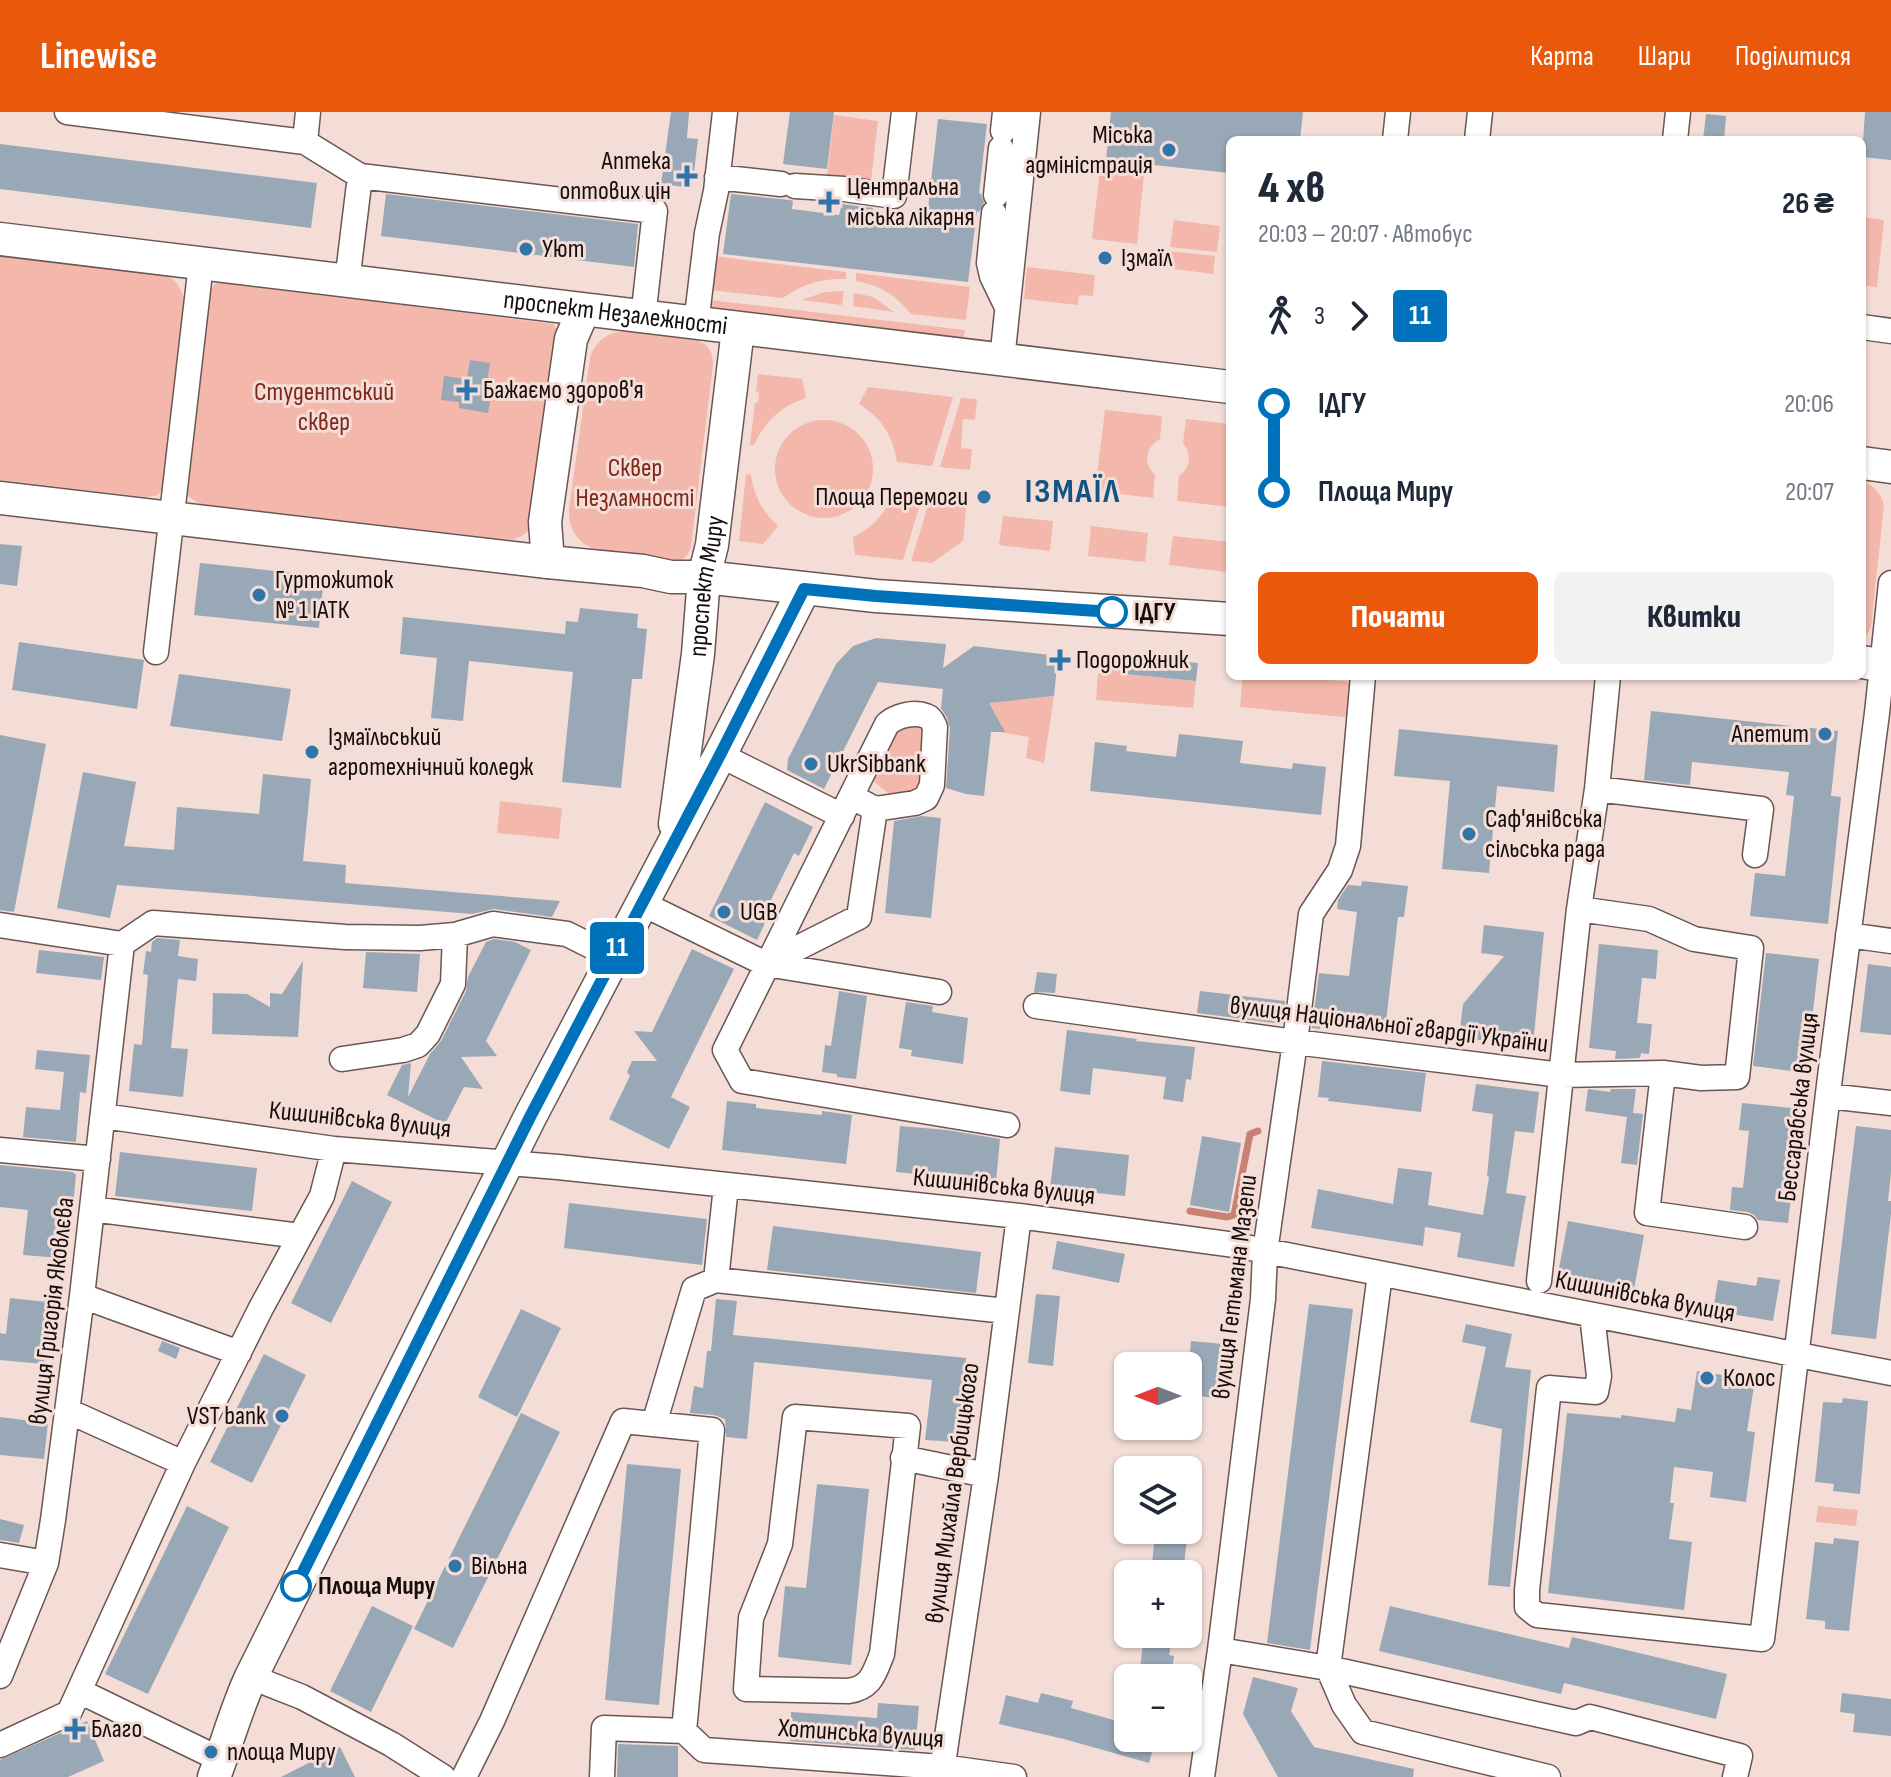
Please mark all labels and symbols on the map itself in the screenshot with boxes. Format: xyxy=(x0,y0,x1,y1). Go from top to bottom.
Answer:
place label: Міська адміністрація xyxy=(1025,120,1153,181)
marker: Міська адміністрація xyxy=(1160,141,1178,159)
place label: Аптека оптових цін xyxy=(559,146,671,207)
marker: Аптека оптових цін xyxy=(678,167,696,185)
place label: Центральна міська лікарня xyxy=(847,172,975,233)
marker: Центральна міська лікарня xyxy=(818,191,840,213)
place label: Уют xyxy=(542,234,584,265)
marker: Уют xyxy=(517,240,535,258)
place label: Ізмаїл xyxy=(1121,243,1173,274)
marker: Ізмаїл xyxy=(1096,249,1114,267)
street label: проспект Незалежності xyxy=(502,284,729,342)
place label: Бажаємо здоров'я xyxy=(483,375,644,406)
park label: Студентський сквер xyxy=(254,377,394,438)
marker: Бажаємо здоров'я xyxy=(458,381,476,399)
park label: Сквер Незламності xyxy=(576,453,694,514)
district label: ІЗМАЇЛ xyxy=(1025,471,1121,512)
place label: Площа Перемоги xyxy=(815,482,968,513)
marker: Площа Перемоги xyxy=(975,488,993,506)
street label: проспект Миру xyxy=(682,514,731,658)
place label: Гуртожиток № 1 ІАТК xyxy=(275,565,394,626)
marker: Гуртожиток № 1 ІАТК xyxy=(250,586,268,604)
marker: ІДГУ xyxy=(1097,597,1127,627)
place label: ІДГУ xyxy=(1134,597,1176,628)
place label: Подорожник xyxy=(1076,645,1189,676)
marker: Подорожник xyxy=(1051,651,1069,669)
place label: Апетит xyxy=(1731,719,1809,750)
place label: Ізмаїльський агротехнічний коледж xyxy=(328,722,533,783)
marker: Апетит xyxy=(1816,725,1834,743)
marker: Ізмаїльський агротехнічний коледж xyxy=(303,743,321,761)
place label: UkrSibbank xyxy=(827,749,926,780)
marker: UkrSibbank xyxy=(802,755,820,773)
place label: Саф'янівська сільська рада xyxy=(1485,804,1605,865)
marker: Саф'янівська сільська рада xyxy=(1460,825,1478,843)
place label: UGB xyxy=(740,897,777,928)
marker: UGB xyxy=(715,903,733,921)
line badge: 11 xyxy=(581,922,653,974)
street label: вулиця Національної гвардії України xyxy=(1228,990,1550,1060)
street label: Бессарабська вулиця xyxy=(1772,1011,1826,1203)
street label: Кишинівська вулиця xyxy=(268,1095,452,1145)
street label: Кишинівська вулиця xyxy=(912,1162,1096,1212)
street label: вулиця Гетьмана Мазепи xyxy=(1206,1173,1264,1401)
street label: вулиця Григорія Яковлєва xyxy=(23,1196,81,1426)
street label: Кишинівська вулиця xyxy=(1552,1264,1738,1330)
north arrow xyxy=(1114,1352,1202,1440)
street label: вулиця Михайла Вербицького xyxy=(919,1361,987,1625)
place label: Колос xyxy=(1723,1363,1776,1394)
marker: Колос xyxy=(1698,1369,1716,1387)
place label: VST bank xyxy=(187,1401,266,1432)
marker: VST bank xyxy=(273,1407,291,1425)
place label: Вільна xyxy=(471,1551,527,1582)
marker: Вільна xyxy=(446,1557,464,1575)
marker: Площа Миру xyxy=(281,1571,311,1601)
place label: Площа Миру xyxy=(318,1571,435,1602)
street label: Хотинська вулиця xyxy=(776,1713,945,1755)
place label: Благо xyxy=(91,1714,142,1745)
marker: Благо xyxy=(66,1720,84,1738)
place label: площа Миру xyxy=(227,1737,336,1768)
marker: площа Миру xyxy=(202,1743,220,1761)

